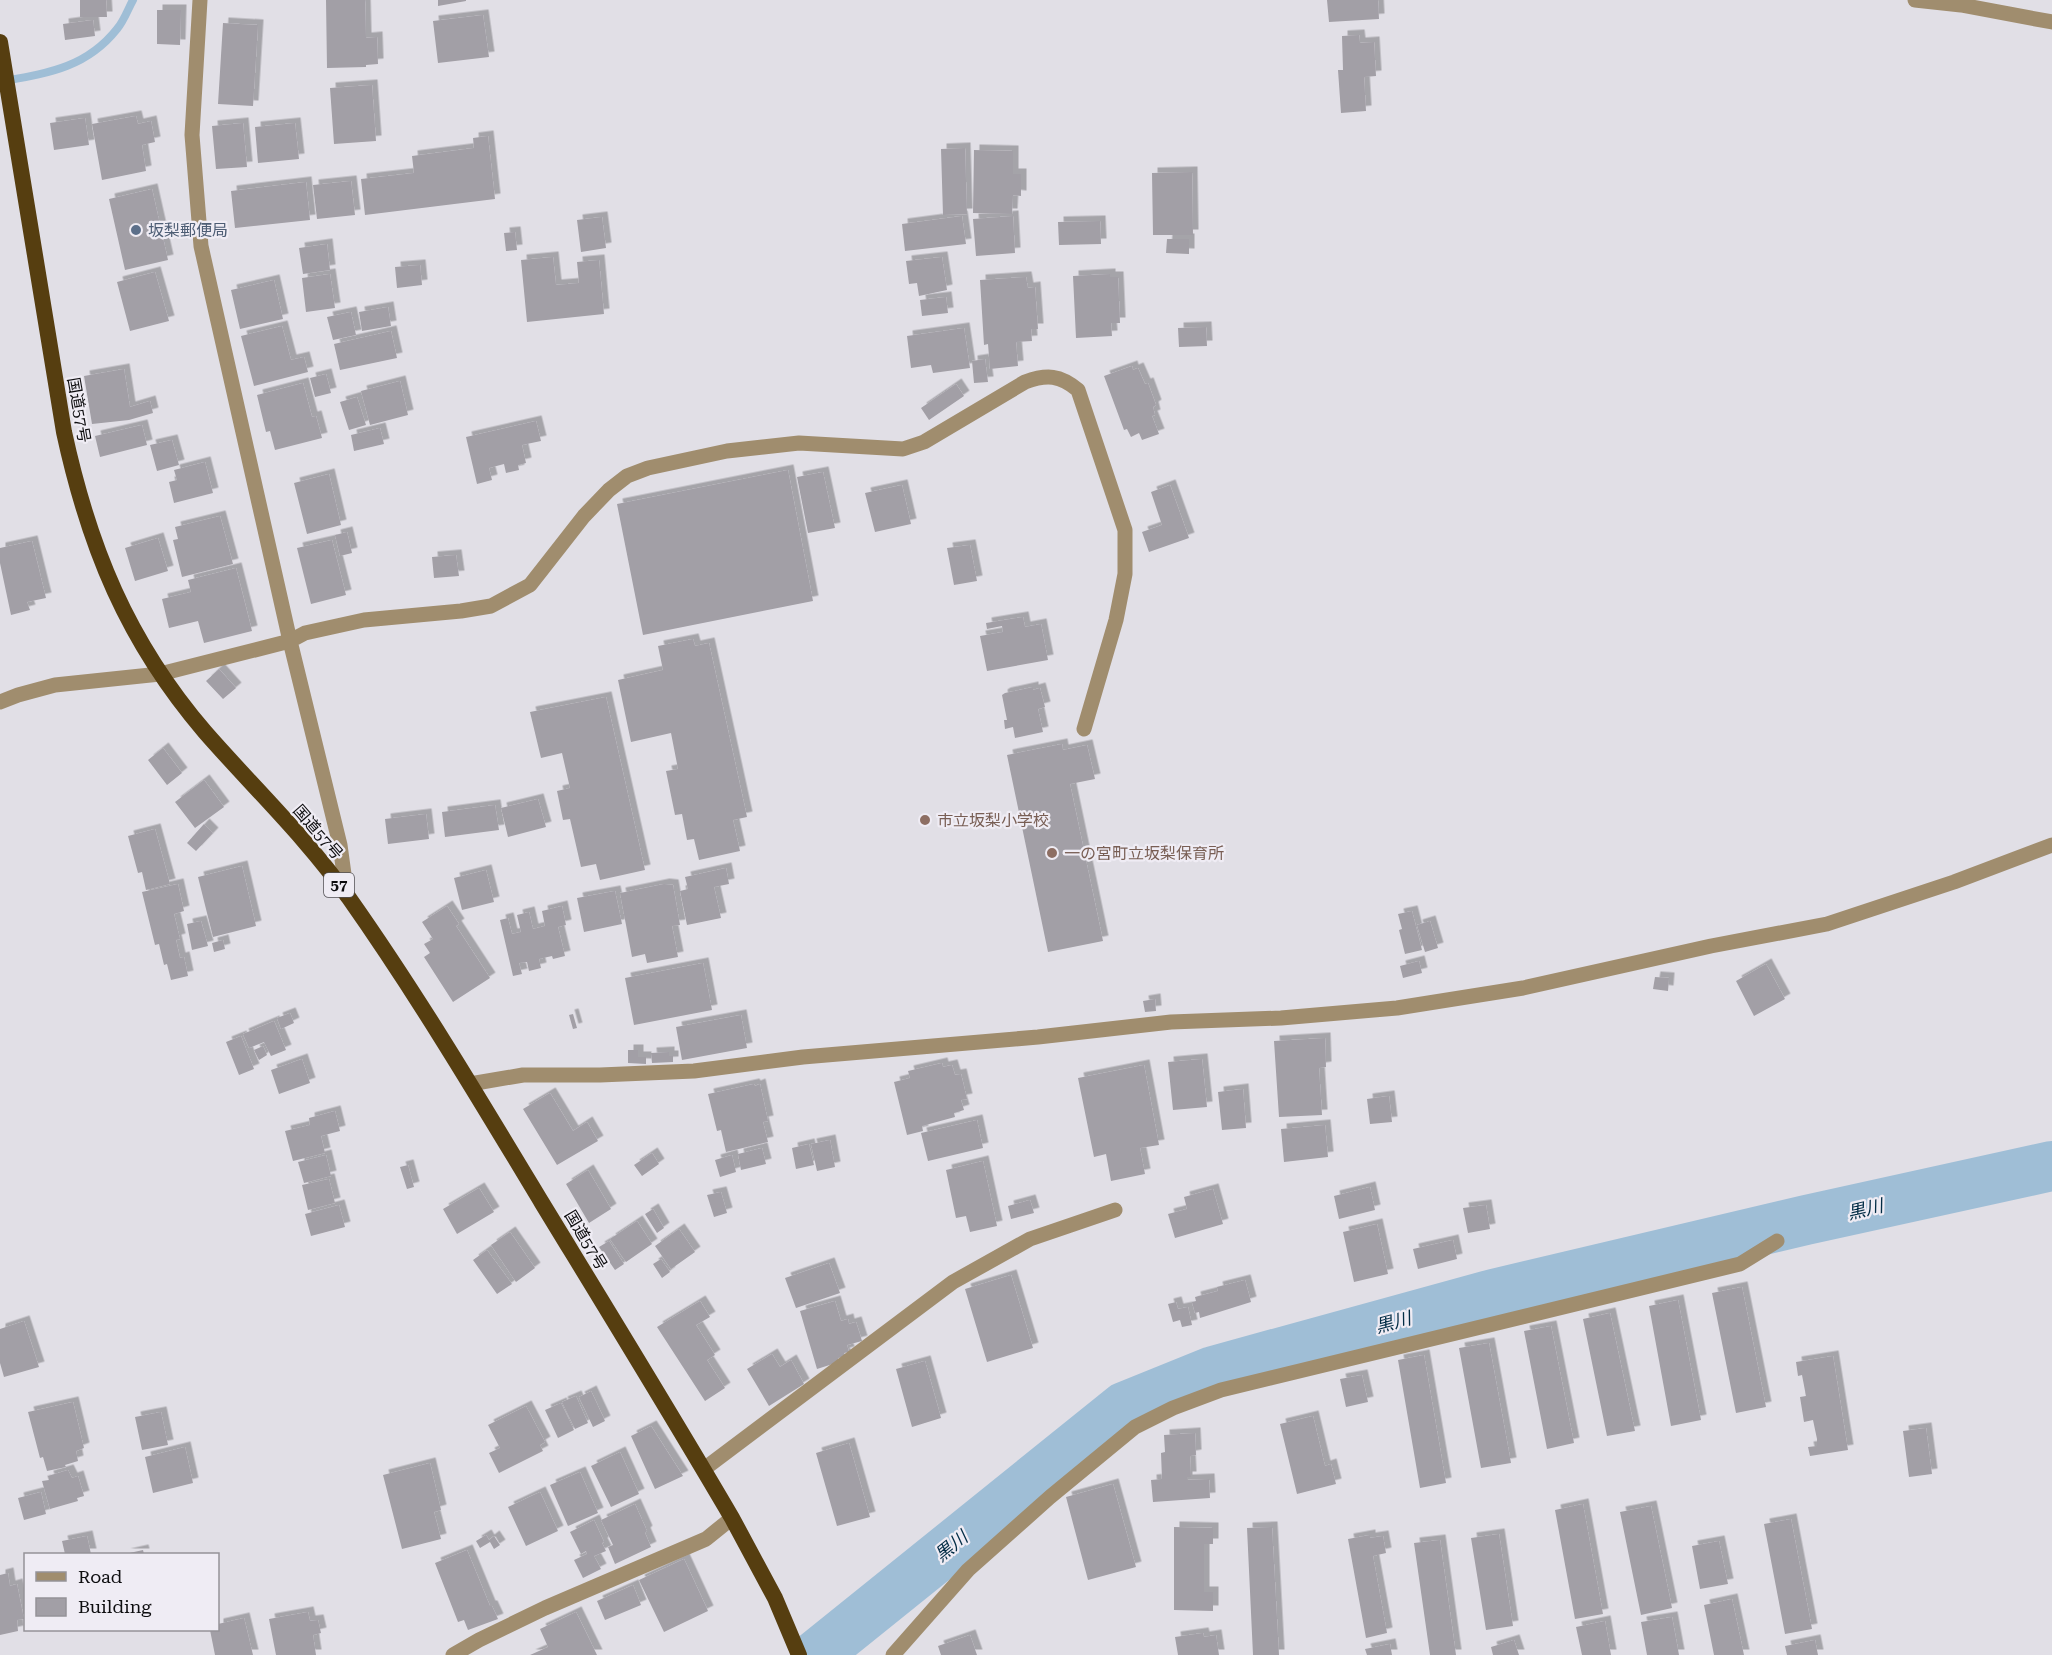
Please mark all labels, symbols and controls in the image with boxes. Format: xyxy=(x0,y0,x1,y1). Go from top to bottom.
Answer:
place label: 坂梨郵便局 xyxy=(148,221,228,240)
marker: 坂梨郵便局 xyxy=(129,223,143,237)
street label: 国道57号 xyxy=(64,376,94,444)
street label: 国道57号 xyxy=(289,801,347,863)
place label: 市立坂梨小学校 xyxy=(937,811,1049,830)
marker: 市立坂梨小学校 xyxy=(918,813,932,827)
place label: 一の宮町立坂梨保育所 xyxy=(1064,844,1224,863)
marker: 一の宮町立坂梨保育所 xyxy=(1045,846,1059,860)
road number: 57 xyxy=(324,873,354,897)
water label: 黒川 xyxy=(1845,1194,1887,1223)
street label: 国道57号 xyxy=(561,1207,611,1273)
water label: 黒川 xyxy=(1373,1307,1415,1337)
water label: 黒川 xyxy=(930,1525,973,1565)
legend xyxy=(24,1553,219,1631)
text: Road xyxy=(78,1566,123,1587)
text: Building xyxy=(78,1596,152,1617)

